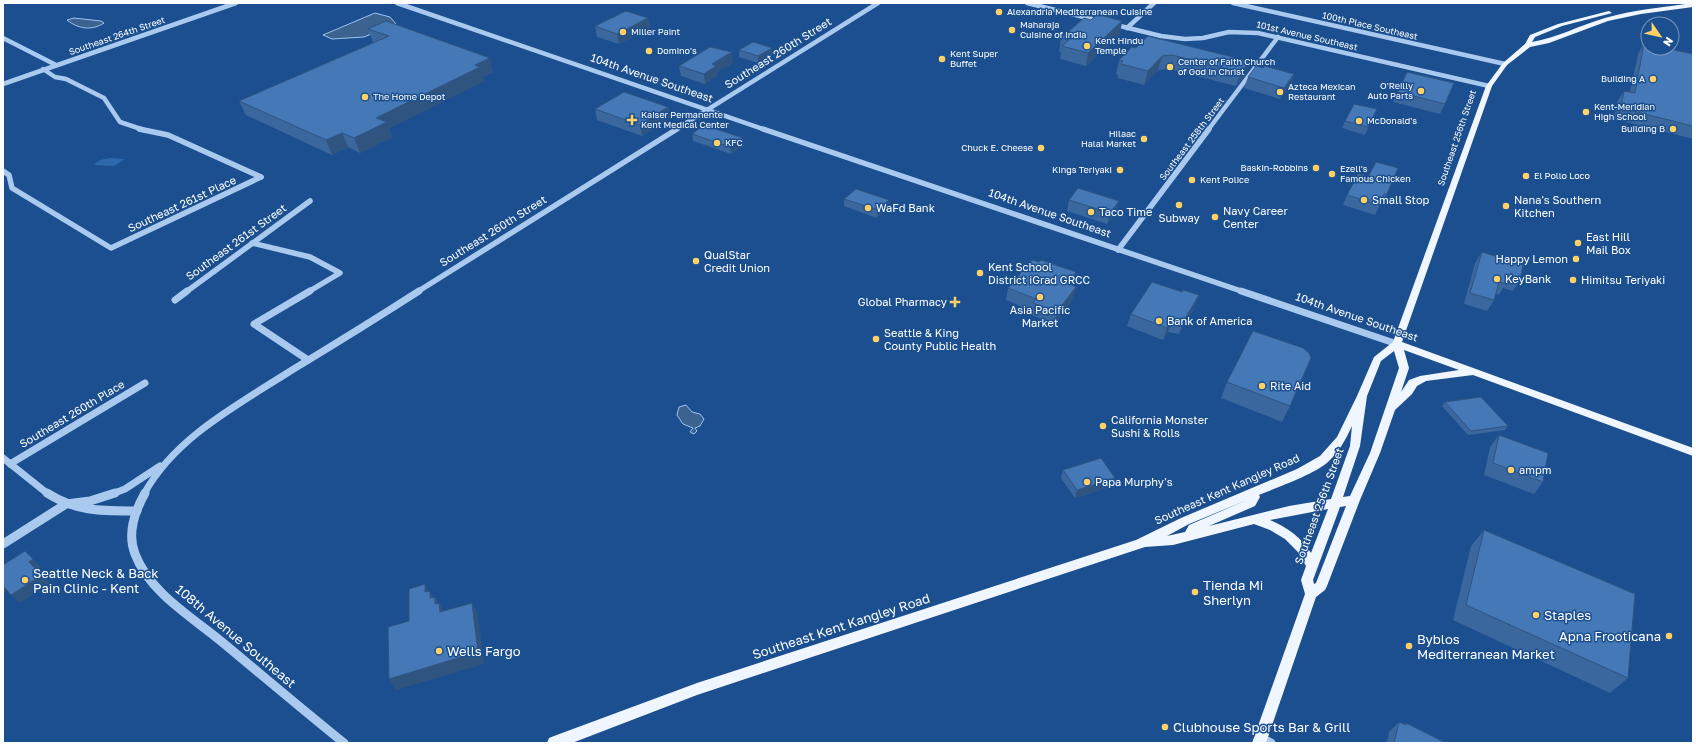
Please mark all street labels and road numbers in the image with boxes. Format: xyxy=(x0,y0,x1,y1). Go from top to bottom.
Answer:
street label: 100th Place Southeast xyxy=(1321,9,1419,42)
street label: Southeast 264th Street xyxy=(67,14,167,57)
street label: Southeast 260th Street xyxy=(722,14,833,91)
street label: 101st Avenue Southeast xyxy=(1256,19,1359,53)
street label: 104th Avenue Southeast xyxy=(589,50,715,105)
street label: Southeast 256th Street xyxy=(1435,88,1478,187)
street label: Southeast 258th Street xyxy=(1157,95,1227,182)
street label: Southeast 261st Place xyxy=(126,173,238,234)
street label: 104th Avenue Southeast xyxy=(987,185,1113,240)
street label: Southeast 260th Street xyxy=(437,192,548,269)
street label: Southeast 261st Street xyxy=(183,201,288,282)
street label: 104th Avenue Southeast xyxy=(1294,289,1420,344)
street label: Southeast 260th Place xyxy=(17,377,127,450)
street label: Southeast 256th Street xyxy=(1291,446,1346,566)
street label: Southeast Kent Kangley Road xyxy=(1152,451,1301,526)
street label: 108th Avenue Southeast xyxy=(173,581,299,691)
street label: Southeast Kent Kangley Road xyxy=(750,590,932,662)

